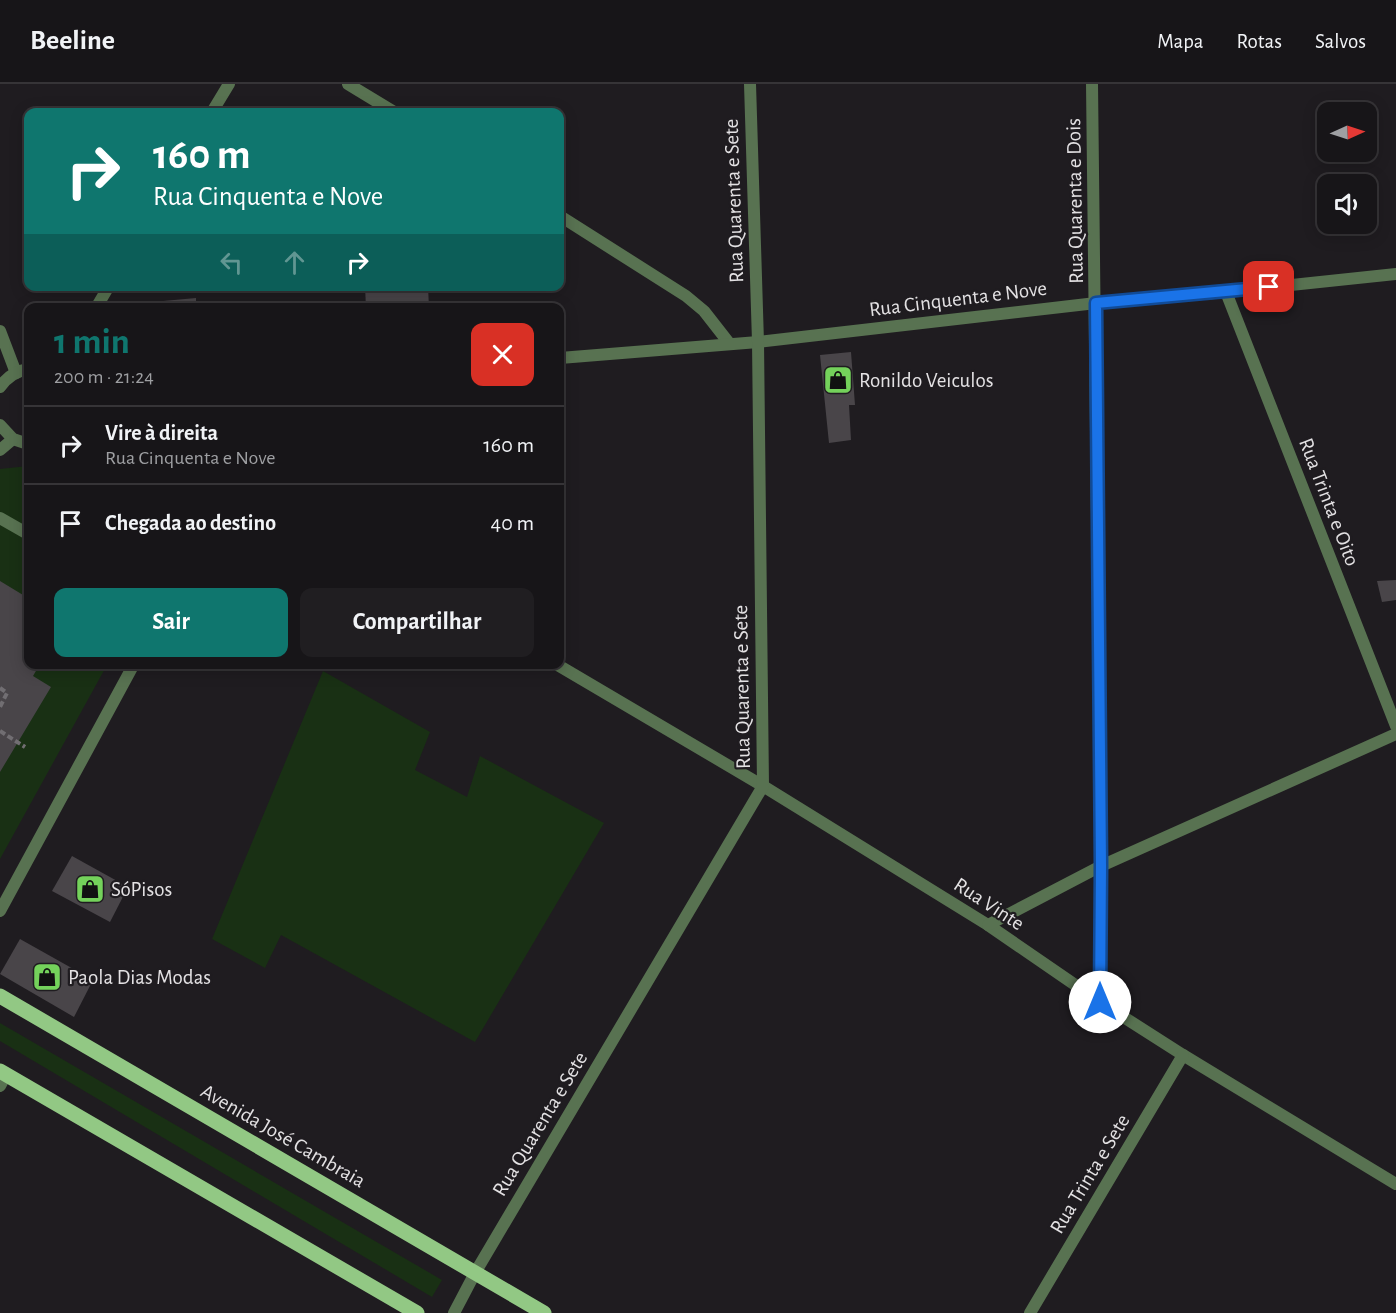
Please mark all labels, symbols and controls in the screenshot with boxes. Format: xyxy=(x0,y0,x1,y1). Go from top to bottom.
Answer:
text: Beeline xyxy=(30,27,115,55)
text: Mapa xyxy=(1157,31,1204,52)
text: Rotas xyxy=(1237,31,1282,52)
text: Salvos xyxy=(1315,31,1366,52)
north arrow xyxy=(1317,102,1377,162)
map controls xyxy=(1317,102,1377,234)
street label: Rua Quarenta e Dois xyxy=(1063,118,1087,284)
street label: Rua Quarenta e Sete xyxy=(721,119,747,283)
icon: right xyxy=(54,132,132,210)
text: 160 m xyxy=(153,134,251,176)
button: sound xyxy=(1317,174,1377,234)
text: Rua Cinquenta e Nove xyxy=(153,183,383,210)
icon: left xyxy=(215,246,248,279)
icon: ahead xyxy=(278,246,311,279)
icon: right xyxy=(341,246,374,279)
pin xyxy=(1243,261,1294,312)
icon: arrive xyxy=(1252,270,1285,303)
street label: Rua Cinquenta e Nove xyxy=(868,278,1048,320)
button: close xyxy=(471,323,534,386)
text: 1 min xyxy=(54,324,130,360)
shop icon: Ronildo Veiculos xyxy=(822,364,854,396)
text: 200 m · 21:24 xyxy=(54,367,154,387)
place label: Ronildo Veiculos xyxy=(859,370,994,391)
text: Vire à direita xyxy=(105,422,218,444)
icon: right xyxy=(54,429,87,462)
text: 160 m xyxy=(483,434,534,456)
street label: Rua Trinta e Oito xyxy=(1295,435,1363,569)
text: Rua Cinquenta e Nove xyxy=(105,448,276,468)
icon: arrive xyxy=(54,507,87,540)
text: Chegada ao destino xyxy=(105,512,276,534)
text: 40 m xyxy=(491,512,534,534)
button: Sair xyxy=(54,588,288,657)
button: Compartilhar xyxy=(300,588,534,657)
street label: Rua Quarenta e Sete xyxy=(730,605,754,769)
shop icon: SóPisos xyxy=(74,873,106,905)
street label: Rua Vinte xyxy=(950,874,1028,934)
place label: SóPisos xyxy=(111,879,172,900)
shop icon: Paola Dias Modas xyxy=(31,961,63,993)
place label: Paola Dias Modas xyxy=(68,967,211,988)
position arrow xyxy=(1068,970,1132,1034)
street label: Rua Quarenta e Sete xyxy=(489,1048,591,1200)
street label: Avenida José Cambraia xyxy=(197,1080,369,1192)
street label: Rua Trinta e Sete xyxy=(1046,1111,1134,1237)

